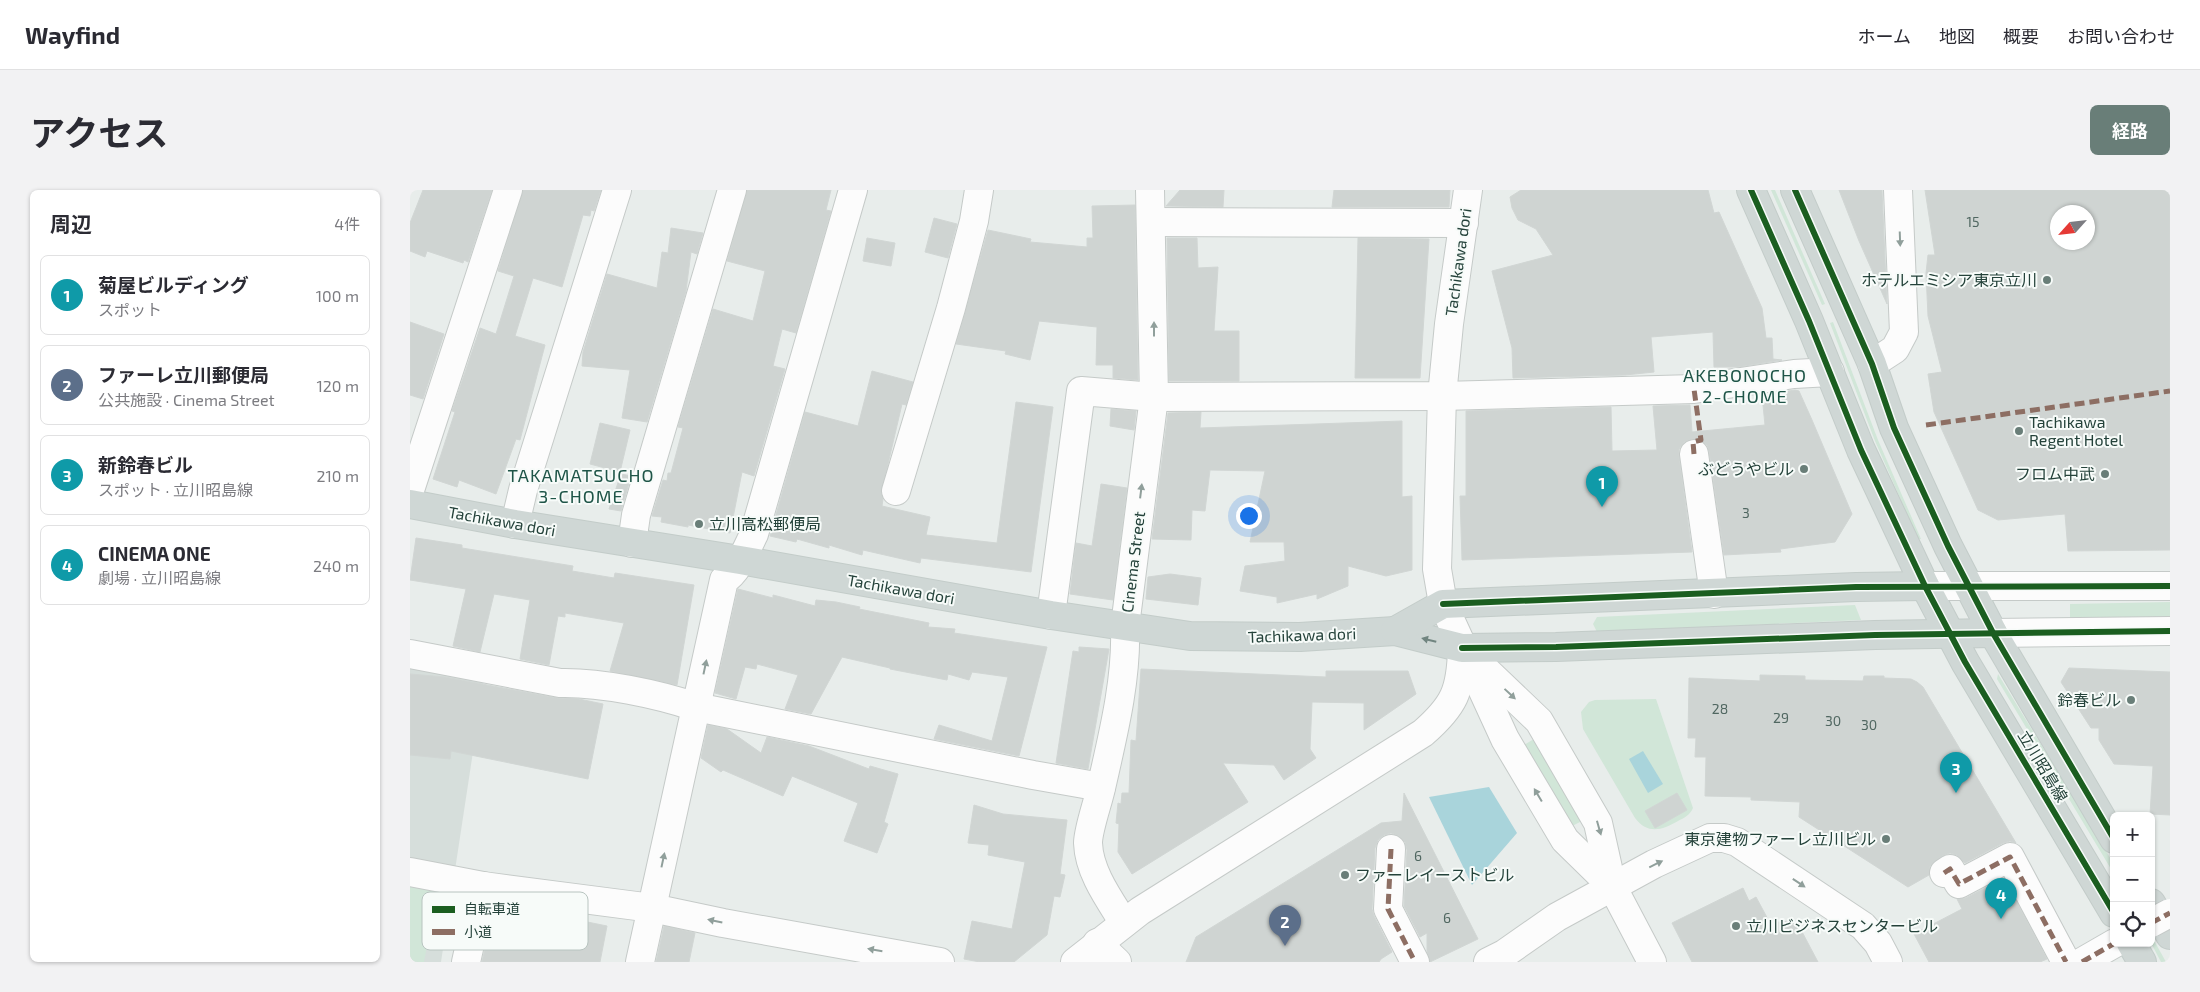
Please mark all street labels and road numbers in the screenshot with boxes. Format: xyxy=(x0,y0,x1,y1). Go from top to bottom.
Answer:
street label: Tachikawa dori xyxy=(1441,207,1474,317)
street label: Tachikawa dori xyxy=(447,502,557,539)
street label: Cinema Street xyxy=(1117,510,1148,614)
street label: Tachikawa dori xyxy=(846,570,956,607)
street label: Tachikawa dori xyxy=(1247,623,1357,646)
street label: 立川昭島線 xyxy=(2015,727,2072,805)

